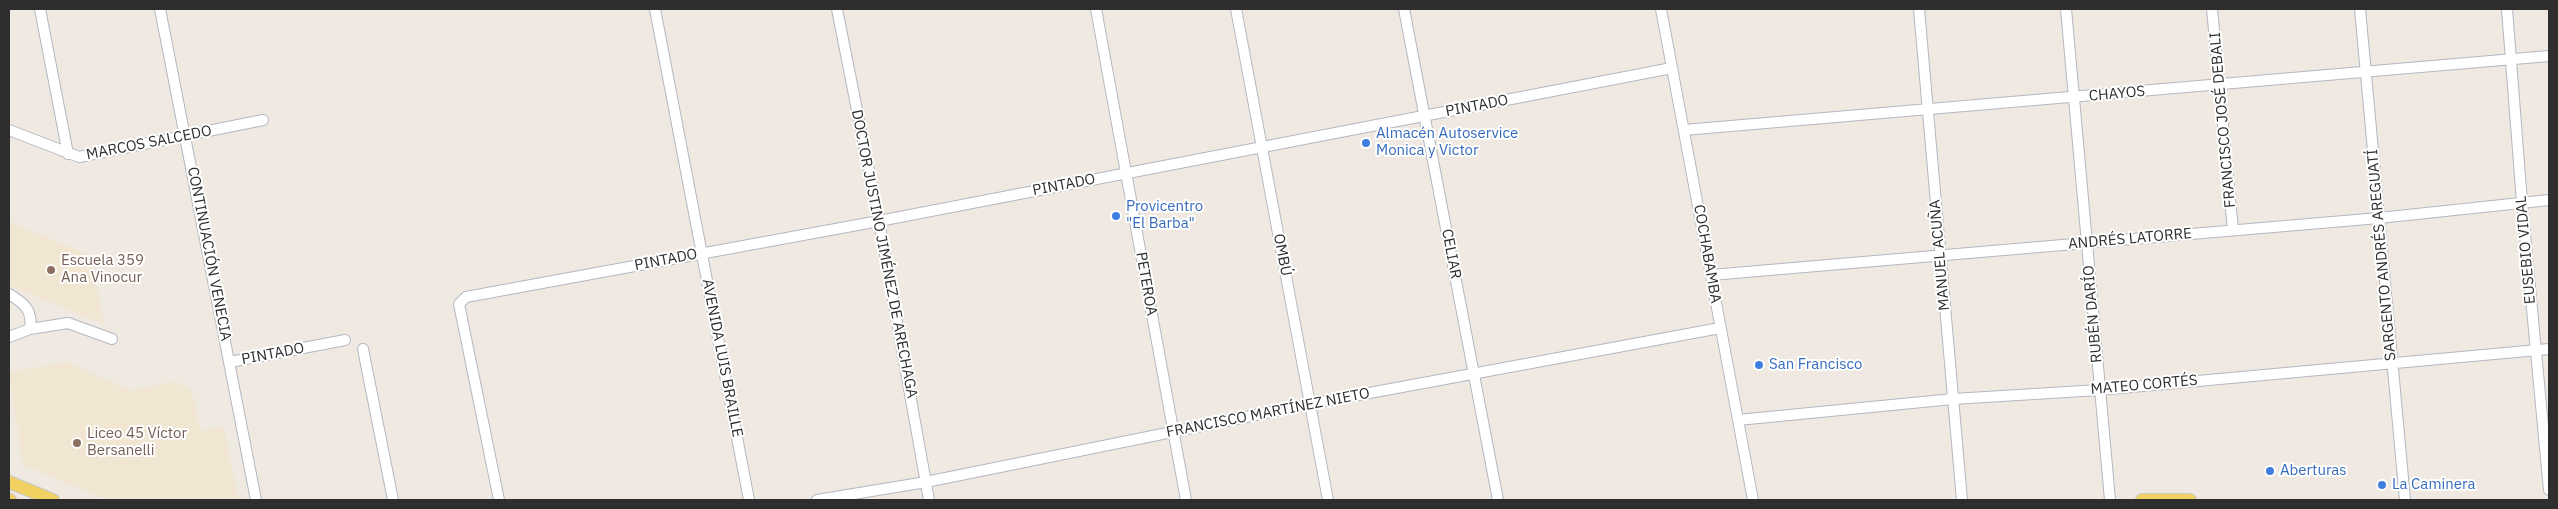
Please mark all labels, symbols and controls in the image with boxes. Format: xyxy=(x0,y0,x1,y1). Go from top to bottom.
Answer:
street label: FRANCISCO JOSÉ DEBALI xyxy=(2206,31,2240,209)
street label: CHAYOS xyxy=(2088,83,2146,105)
street label: PINTADO xyxy=(1444,91,1510,121)
street label: DOCTOR JUSTINO JIMÉNEZ DE ARECHAGA xyxy=(847,108,921,400)
street label: MARCOS SALCEDO xyxy=(85,122,213,164)
place label: Almacén Autoservice Monica y Victor xyxy=(1376,125,1518,160)
marker: Almacén Autoservice Monica y Victor xyxy=(1360,137,1372,149)
street label: SARGENTO ANDRÉS AREGUATÍ xyxy=(2364,148,2400,362)
street label: CONTINUACIÓN VENECIA xyxy=(183,165,235,343)
street label: PINTADO xyxy=(1031,170,1097,200)
street label: EUSEBIO VIDAL xyxy=(2512,195,2540,305)
place label: Provicentro "El Barba" xyxy=(1126,198,1203,233)
street label: MANUEL ACUÑA xyxy=(1926,199,1954,311)
street label: COCHABAMBA xyxy=(1689,203,1725,305)
marker: Provicentro "El Barba" xyxy=(1110,210,1122,222)
street label: ANDRÉS LATORRE xyxy=(2067,225,2193,253)
street label: CELIAR xyxy=(1437,227,1465,281)
street label: OMBÚ xyxy=(1269,232,1295,278)
street label: PINTADO xyxy=(633,245,699,275)
street label: PETEROA xyxy=(1132,251,1160,317)
place label: Escuela 359 Ana Vinocur xyxy=(61,252,144,287)
marker: Escuela 359 Ana Vinocur xyxy=(45,264,57,276)
street label: RUBÉN DARÍO xyxy=(2080,264,2106,364)
street label: AVENIDA LUIS BRAILLE xyxy=(698,277,746,439)
street label: PINTADO xyxy=(240,339,306,369)
place label: San Francisco xyxy=(1769,356,1862,374)
marker: San Francisco xyxy=(1753,359,1765,371)
street label: MATEO CORTÉS xyxy=(2090,371,2198,399)
street label: FRANCISCO MARTÍNEZ NIETO xyxy=(1165,384,1371,442)
place label: Liceo 45 Víctor Bersanelli xyxy=(87,425,187,460)
marker: Liceo 45 Víctor Bersanelli xyxy=(71,437,83,449)
place label: Aberturas xyxy=(2280,462,2347,480)
marker: Aberturas xyxy=(2264,465,2276,477)
place label: La Caminera xyxy=(2392,476,2475,494)
marker: La Caminera xyxy=(2376,479,2388,491)

